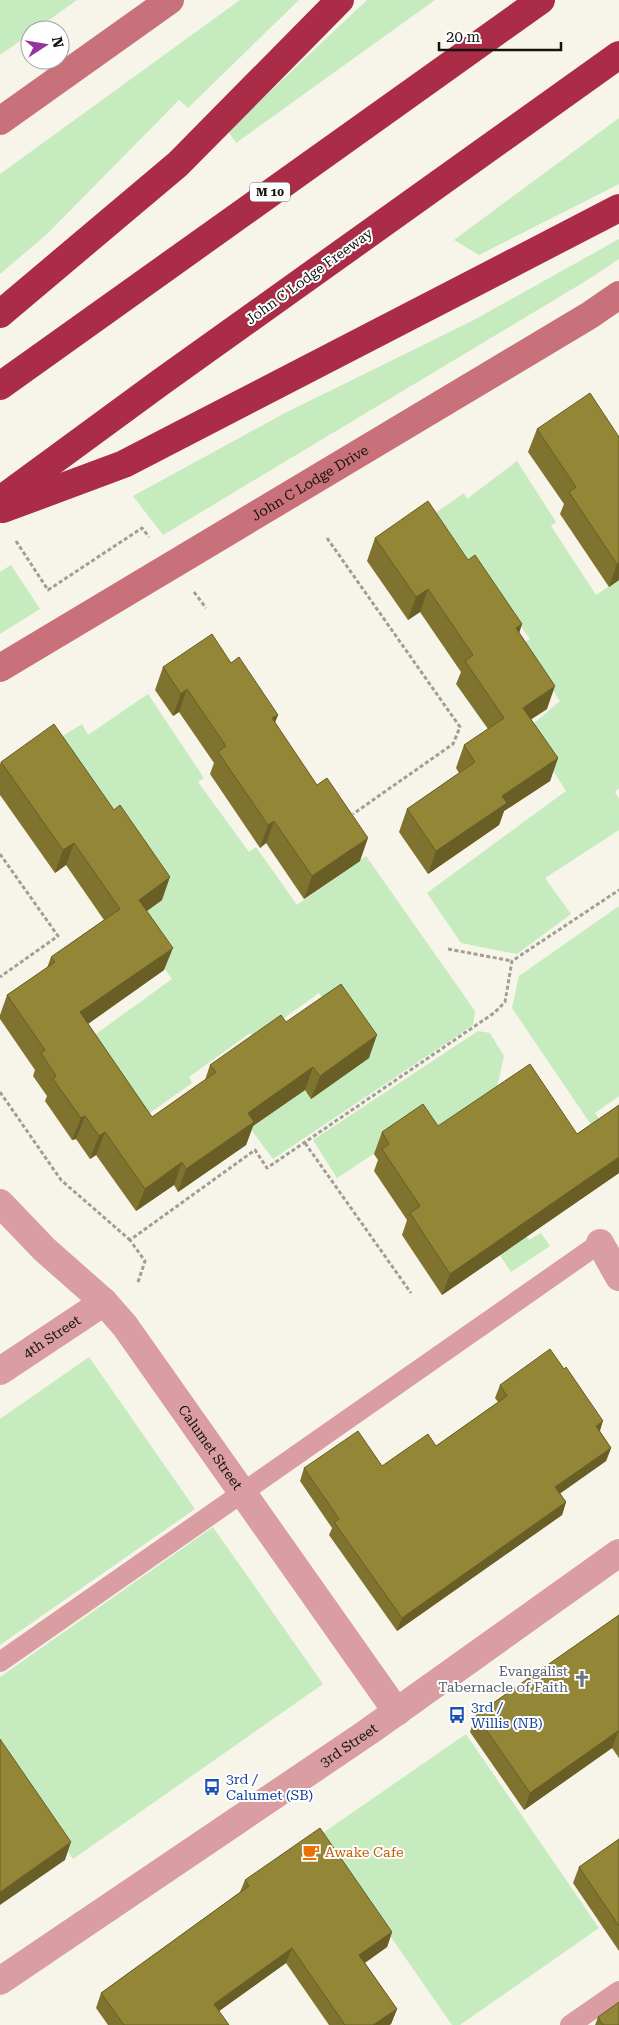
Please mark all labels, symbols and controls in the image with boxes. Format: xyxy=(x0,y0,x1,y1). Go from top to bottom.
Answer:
north arrow xyxy=(20,20,70,70)
scale bar xyxy=(439,20,562,52)
text: 20 m xyxy=(446,28,481,46)
text: N xyxy=(49,35,67,49)
road number: M 10 xyxy=(250,182,290,202)
street label: John C Lodge Freeway xyxy=(243,224,376,327)
street label: John C Lodge Drive xyxy=(248,441,371,524)
street label: 4th Street xyxy=(20,1312,84,1362)
street label: Calumet Street xyxy=(175,1402,246,1493)
place label: Evangalist Tabernacle of Faith xyxy=(438,1663,568,1695)
church icon: Evangalist Tabernacle of Faith xyxy=(572,1669,592,1689)
place label: 3rd / Willis (NB) xyxy=(471,1699,543,1731)
bus stop icon: 3rd / Willis (NB) xyxy=(447,1705,467,1725)
street label: 3rd Street xyxy=(317,1720,381,1770)
place label: 3rd / Calumet (SB) xyxy=(226,1771,313,1803)
bus stop icon: 3rd / Calumet (SB) xyxy=(202,1777,222,1797)
cafe icon: Awake Cafe xyxy=(301,1842,321,1862)
place label: Awake Cafe xyxy=(325,1844,404,1860)

